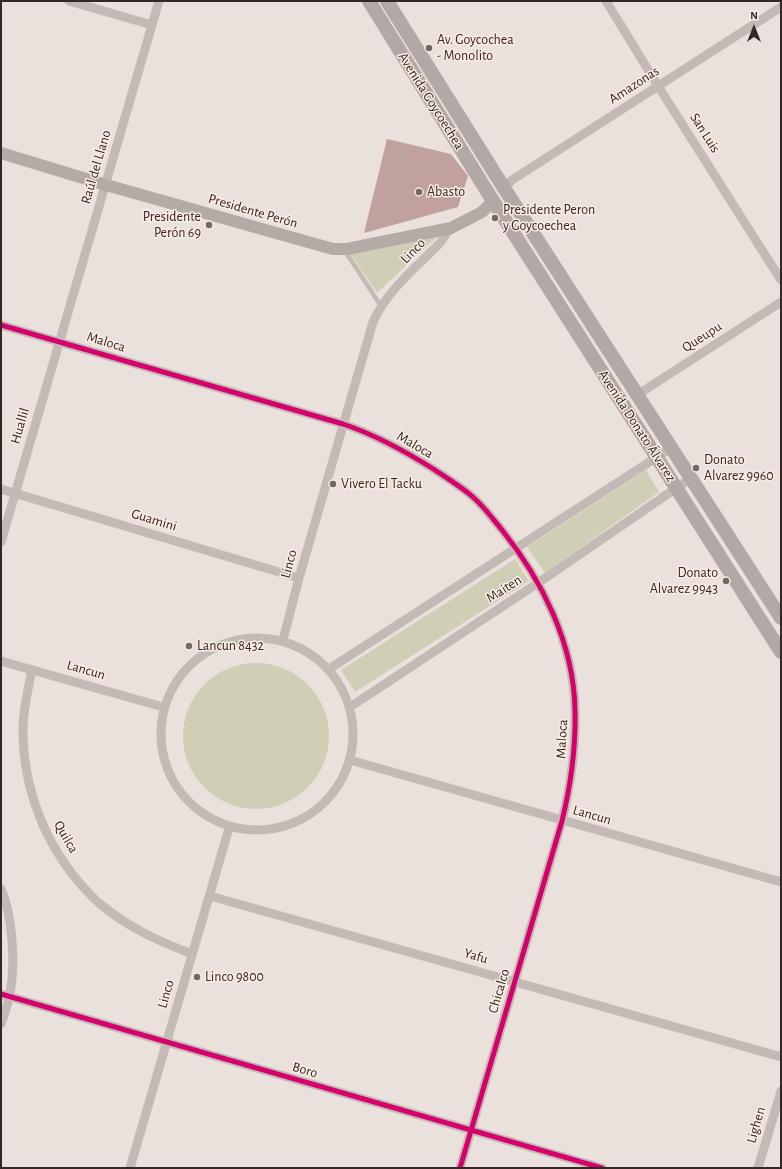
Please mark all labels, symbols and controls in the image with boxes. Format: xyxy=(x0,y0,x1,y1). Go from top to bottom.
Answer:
north arrow xyxy=(734,8,774,48)
text: N xyxy=(750,10,758,21)
place label: Av. Goycochea - Monolito xyxy=(437,32,514,64)
marker: Av. Goycochea - Monolito xyxy=(424,43,434,53)
street label: Avenida Goycoechea xyxy=(394,49,468,153)
street label: Amazonas xyxy=(606,62,662,108)
street label: San Luis xyxy=(686,110,724,156)
street label: Raúl del Llano xyxy=(77,128,115,206)
place label: Abasto xyxy=(427,184,465,200)
marker: Abasto xyxy=(414,187,424,197)
street label: Presidente Perón xyxy=(206,190,300,232)
place label: Presidente Peron y Goycoechea xyxy=(503,202,595,234)
place label: Presidente Perón 69 xyxy=(143,209,201,242)
marker: Presidente Peron y Goycoechea xyxy=(490,213,500,223)
marker: Presidente Perón 69 xyxy=(204,220,214,230)
street label: Linco xyxy=(397,235,429,267)
street label: Queupu xyxy=(679,318,725,356)
street label: Maloca xyxy=(85,328,127,356)
street label: Avenida Donato Álvarez xyxy=(595,367,679,485)
street label: Huallil xyxy=(7,406,33,446)
street label: Maloca xyxy=(394,428,436,462)
place label: Donato Alvarez 9960 xyxy=(704,452,774,484)
marker: Donato Alvarez 9960 xyxy=(691,463,701,473)
place label: Vivero El Tacku xyxy=(341,476,422,492)
marker: Vivero El Tacku xyxy=(328,479,338,489)
street label: Guamini xyxy=(129,505,179,535)
street label: Linco xyxy=(277,548,301,580)
place label: Donato Alvarez 9943 xyxy=(650,565,718,598)
street label: Maiten xyxy=(483,571,525,607)
marker: Donato Alvarez 9943 xyxy=(721,576,731,586)
place label: Lancun 8432 xyxy=(197,638,264,654)
marker: Lancun 8432 xyxy=(184,641,194,651)
street label: Lancun xyxy=(65,657,107,683)
street label: Maloca xyxy=(553,719,571,759)
street label: Lancun xyxy=(571,802,613,828)
street label: Quilca xyxy=(50,818,82,856)
street label: Yafu xyxy=(462,945,490,967)
street label: Chicalco xyxy=(485,967,513,1015)
place label: Linco 9800 xyxy=(205,969,264,985)
marker: Linco 9800 xyxy=(192,972,202,982)
street label: Linco xyxy=(154,978,178,1010)
street label: Boro xyxy=(290,1058,320,1082)
street label: Lighen xyxy=(743,1105,769,1145)

